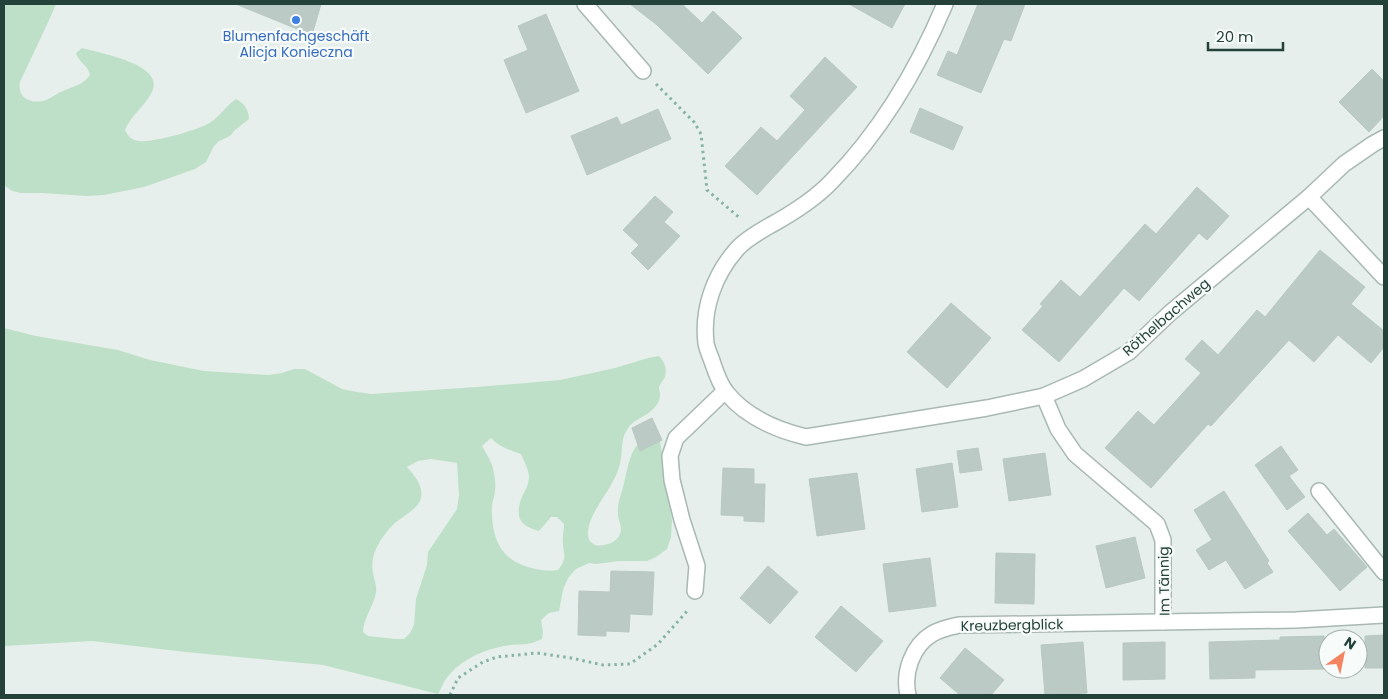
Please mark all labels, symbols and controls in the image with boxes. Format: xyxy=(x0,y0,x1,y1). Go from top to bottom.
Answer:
marker: Blumenfachgeschäft Alicja Konieczna xyxy=(290,14,302,26)
scale bar xyxy=(1208,20,1283,52)
place label: Blumenfachgeschäft Alicja Konieczna xyxy=(223,26,369,62)
text: 20 m xyxy=(1216,26,1254,47)
street label: Röthelbachweg xyxy=(1118,273,1214,361)
street label: Im Tännig xyxy=(1153,546,1175,616)
street label: Kreuzbergblick xyxy=(961,614,1064,636)
north arrow xyxy=(1318,629,1368,679)
text: N xyxy=(1340,632,1360,654)

